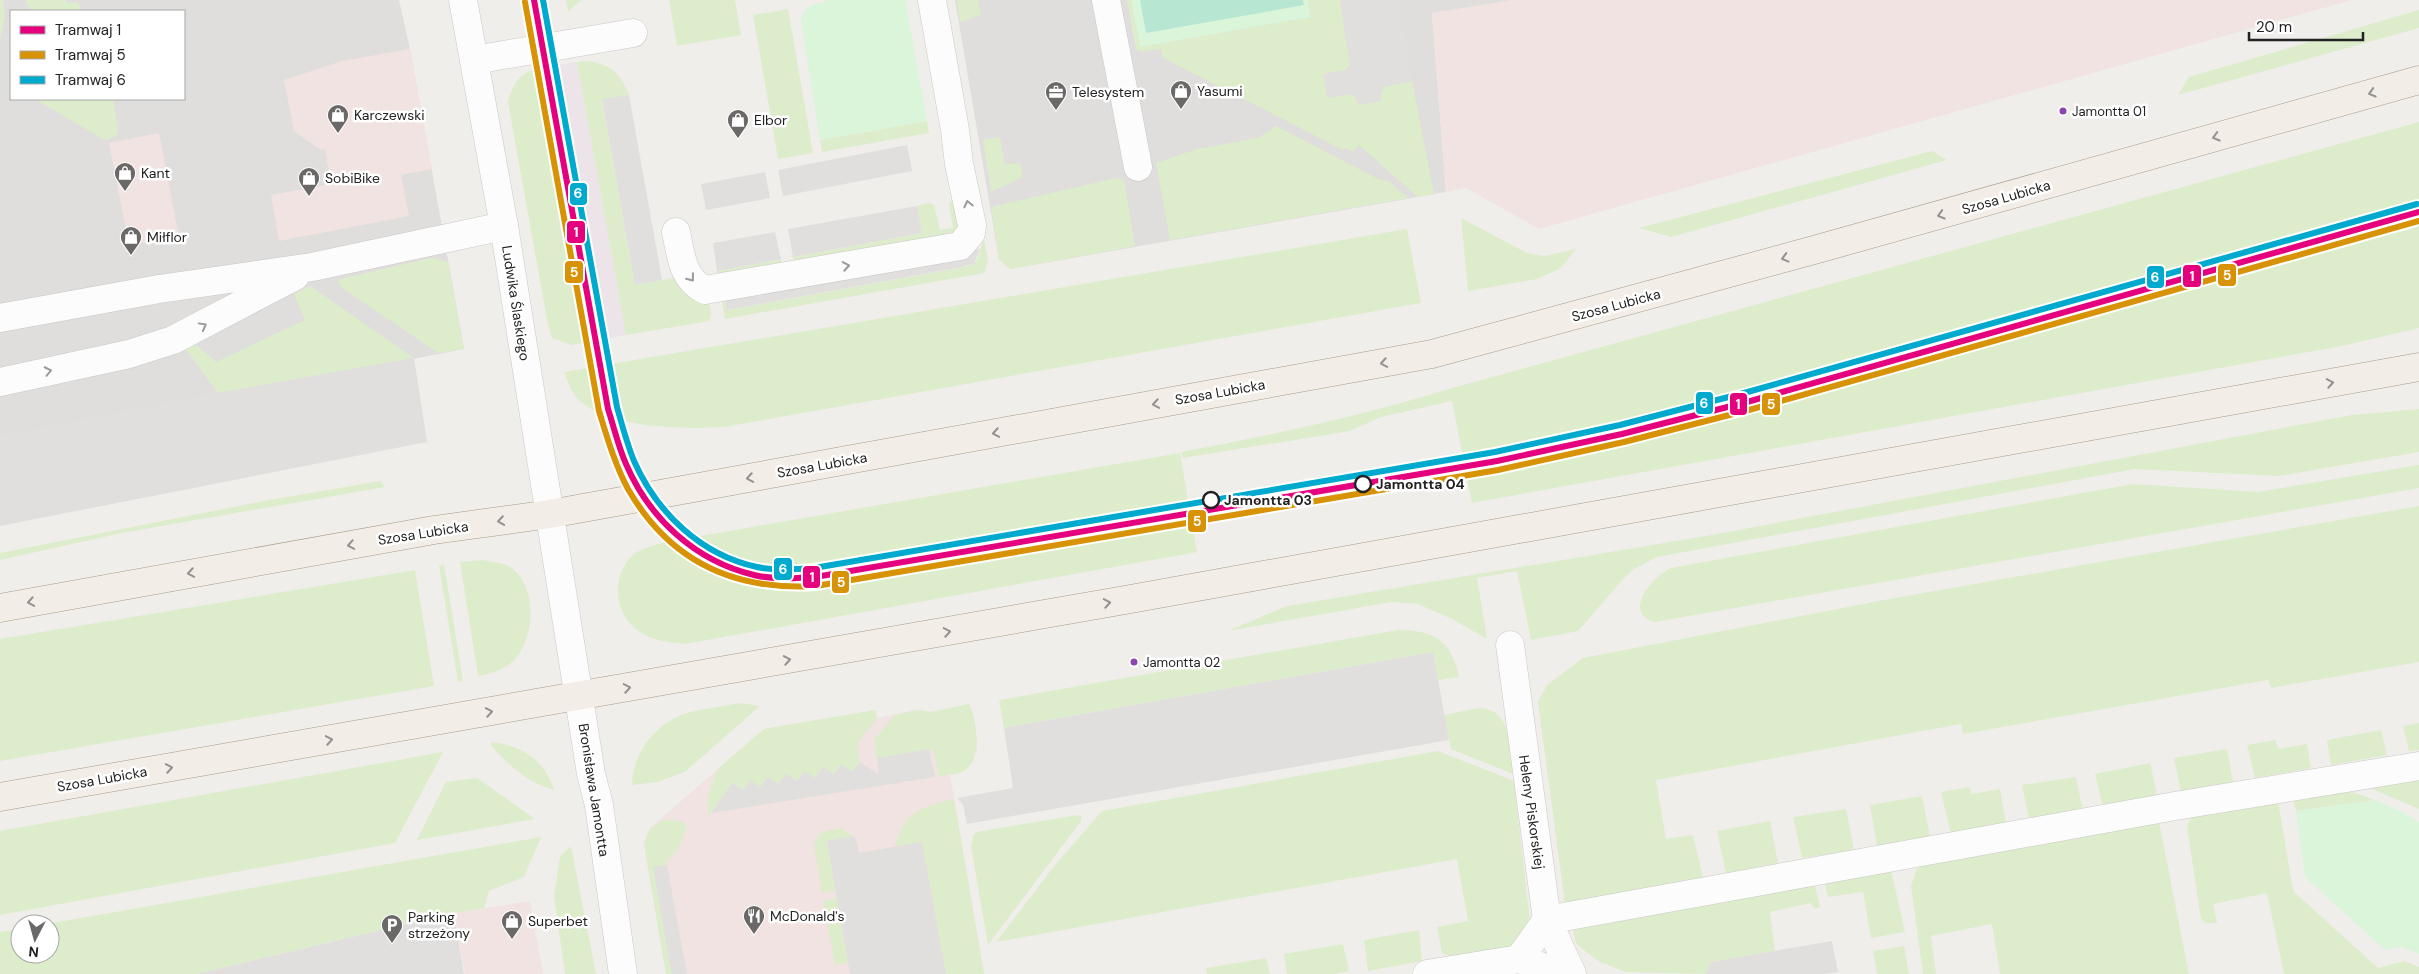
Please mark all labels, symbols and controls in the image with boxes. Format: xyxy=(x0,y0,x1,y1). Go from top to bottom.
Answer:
legend xyxy=(10,10,185,100)
scale bar xyxy=(2249,10,2363,42)
text: 20 m xyxy=(2256,17,2292,37)
text: Tramwaj 1 xyxy=(55,20,121,40)
text: Tramwaj 5 xyxy=(55,45,126,65)
text: Tramwaj 6 xyxy=(55,70,126,90)
shop icon: Yasumi xyxy=(1169,79,1193,110)
office icon: Telesystem xyxy=(1044,80,1068,111)
place label: Yasumi xyxy=(1197,82,1243,100)
place label: Telesystem xyxy=(1072,83,1144,101)
one-way arrow xyxy=(2369,88,2377,98)
shop icon: Karczewski xyxy=(326,103,350,134)
place label: Jamontta 01 xyxy=(2072,103,2146,120)
place label: Karczewski xyxy=(354,106,425,124)
marker: Jamontta 01 xyxy=(2058,106,2068,116)
shop icon: Elbor xyxy=(726,108,750,139)
place label: Elbor xyxy=(754,111,787,129)
one-way arrow xyxy=(2212,132,2220,142)
shop icon: Kant xyxy=(113,161,137,192)
place label: Kant xyxy=(141,164,170,182)
shop icon: SobiBike xyxy=(297,166,321,197)
place label: SobiBike xyxy=(325,169,380,187)
street label: Szosa Lubicka xyxy=(1960,176,2052,218)
line badge: 6 xyxy=(569,182,588,206)
text: 6 xyxy=(574,184,583,202)
one-way arrow xyxy=(963,199,974,208)
one-way arrow xyxy=(1938,209,1946,219)
line badge: 1 xyxy=(566,220,586,244)
text: 1 xyxy=(573,223,579,241)
shop icon: Miłflor xyxy=(119,225,143,256)
place label: Miłflor xyxy=(147,228,187,246)
street label: Ludwika Ślaskiego xyxy=(498,244,534,362)
one-way arrow xyxy=(1781,253,1789,263)
line badge: 5 xyxy=(564,260,584,284)
one-way arrow xyxy=(842,262,851,272)
text: 5 xyxy=(570,263,578,281)
line badge: 5 xyxy=(2217,263,2237,287)
line badge: 1 xyxy=(2182,264,2202,288)
line badge: 6 xyxy=(2146,265,2165,289)
text: 5 xyxy=(2223,266,2231,284)
text: 1 xyxy=(2189,267,2195,285)
text: 6 xyxy=(2151,268,2160,286)
one-way arrow xyxy=(685,272,693,281)
street label: Szosa Lubicka xyxy=(1570,284,1662,326)
one-way arrow xyxy=(197,322,206,332)
one-way arrow xyxy=(1380,357,1389,367)
one-way arrow xyxy=(43,366,52,377)
street label: Szosa Lubicka xyxy=(1173,375,1267,409)
one-way arrow xyxy=(2326,379,2335,389)
line badge: 6 xyxy=(1695,391,1714,415)
line badge: 1 xyxy=(1729,392,1748,416)
line badge: 5 xyxy=(1761,392,1781,416)
text: 6 xyxy=(1700,394,1709,412)
text: 1 xyxy=(1735,395,1741,413)
text: 5 xyxy=(1767,395,1775,413)
one-way arrow xyxy=(1151,399,1160,409)
one-way arrow xyxy=(991,428,1000,438)
street label: Szosa Lubicka xyxy=(775,448,869,482)
one-way arrow xyxy=(746,472,754,483)
marker: Jamontta 04 xyxy=(1354,475,1372,493)
place label: Jamontta 04 xyxy=(1376,475,1465,493)
marker: Jamontta 03 xyxy=(1202,491,1220,509)
place label: Jamontta 03 xyxy=(1224,491,1312,509)
line badge: 5 xyxy=(1187,509,1207,533)
text: 5 xyxy=(1193,512,1201,530)
one-way arrow xyxy=(497,515,505,526)
street label: Szosa Lubicka xyxy=(376,517,470,549)
one-way arrow xyxy=(347,539,356,549)
line badge: 6 xyxy=(773,557,793,581)
text: 6 xyxy=(779,560,788,578)
line badge: 1 xyxy=(802,565,821,589)
one-way arrow xyxy=(187,568,196,578)
text: 1 xyxy=(809,568,815,586)
line badge: 5 xyxy=(831,570,850,594)
text: 5 xyxy=(837,573,845,591)
one-way arrow xyxy=(27,596,36,606)
one-way arrow xyxy=(1103,599,1111,609)
one-way arrow xyxy=(942,627,951,637)
place label: Jamontta 02 xyxy=(1143,654,1220,671)
one-way arrow xyxy=(782,655,791,665)
marker: Jamontta 02 xyxy=(1129,657,1139,667)
one-way arrow xyxy=(622,684,631,694)
one-way arrow xyxy=(485,707,493,717)
street label: Bronisława Jamontta xyxy=(575,722,613,858)
one-way arrow xyxy=(324,735,333,745)
street label: Heleny Piskorskiej xyxy=(1515,754,1549,870)
street label: Szosa Lubicka xyxy=(55,762,149,796)
one-way arrow xyxy=(164,763,173,773)
restaurant icon: McDonald's xyxy=(742,904,766,935)
place label: McDonald's xyxy=(770,907,845,925)
place label: Parking strzeżony xyxy=(408,908,470,942)
shop icon: Superbet xyxy=(500,909,524,940)
place label: Superbet xyxy=(528,912,588,930)
parking icon: Parking strzeżony xyxy=(380,913,404,944)
north arrow xyxy=(10,914,60,964)
text: N xyxy=(28,942,40,961)

